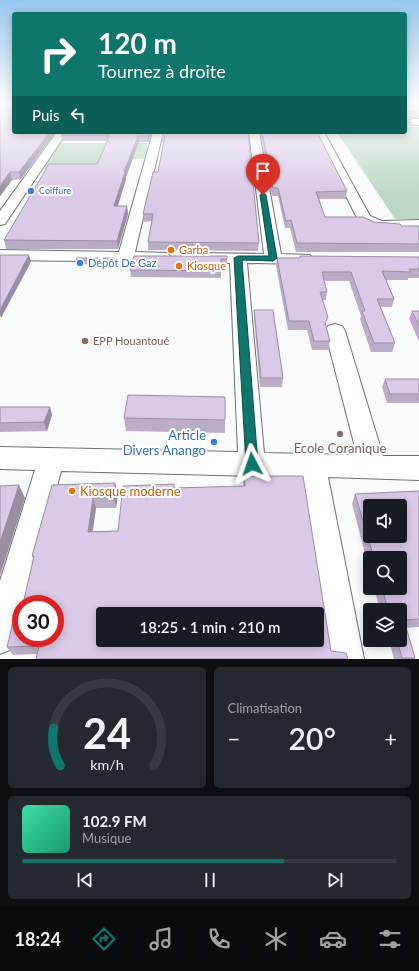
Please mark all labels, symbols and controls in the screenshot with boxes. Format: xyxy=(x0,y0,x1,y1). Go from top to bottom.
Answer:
text: 120 m xyxy=(98,26,177,60)
icon: right xyxy=(32,28,84,80)
text: Tournez à droite xyxy=(98,60,226,82)
icon: left xyxy=(67,104,89,126)
text: Puis xyxy=(32,106,59,124)
pin xyxy=(246,154,280,195)
icon: arrive xyxy=(252,160,274,182)
place label: Coiffure xyxy=(39,185,71,196)
marker: Coiffure xyxy=(26,186,36,196)
place label: Garba xyxy=(179,243,208,256)
marker: Garba xyxy=(166,245,176,255)
place label: Dépôt De Gaz xyxy=(88,256,157,269)
marker: Dépôt De Gaz xyxy=(75,258,85,268)
place label: Kiosque xyxy=(187,259,226,272)
marker: Kiosque xyxy=(174,261,184,271)
place label: EPP Houantoué xyxy=(93,334,169,347)
marker: EPP Houantoué xyxy=(80,336,90,346)
place label: Article Divers Anango xyxy=(123,427,206,458)
marker: Ecole Coranique xyxy=(335,429,345,439)
marker: Article Divers Anango xyxy=(209,437,219,447)
place label: Ecole Coranique xyxy=(294,440,386,456)
position arrow xyxy=(231,443,273,485)
place label: Kiosque moderne xyxy=(80,483,181,499)
marker: Kiosque moderne xyxy=(67,486,77,496)
map controls xyxy=(363,499,407,647)
button: sound xyxy=(363,499,407,543)
button: search xyxy=(363,551,407,595)
speed limit sign: 30 xyxy=(12,595,64,647)
button: layers xyxy=(363,603,407,647)
text: 18:25 · 1 min · 210 m xyxy=(140,618,280,636)
text: Climatisation xyxy=(228,700,302,716)
text: 24 xyxy=(83,707,131,757)
text: 20° xyxy=(289,720,336,756)
text: − xyxy=(228,725,240,752)
text: + xyxy=(384,725,397,752)
text: km/h xyxy=(90,755,123,772)
text: 102.9 FM xyxy=(82,812,147,830)
text: Musique xyxy=(82,830,131,846)
icon: previous xyxy=(74,869,96,891)
icon: pause xyxy=(199,869,221,891)
icon: next xyxy=(324,869,346,891)
icon: directions xyxy=(90,925,118,953)
icon: music xyxy=(147,925,175,953)
icon: phone xyxy=(205,925,233,953)
icon: climate xyxy=(262,925,290,953)
icon: car xyxy=(319,925,347,953)
icon: filters xyxy=(376,925,404,953)
text: 18:24 xyxy=(15,928,61,950)

